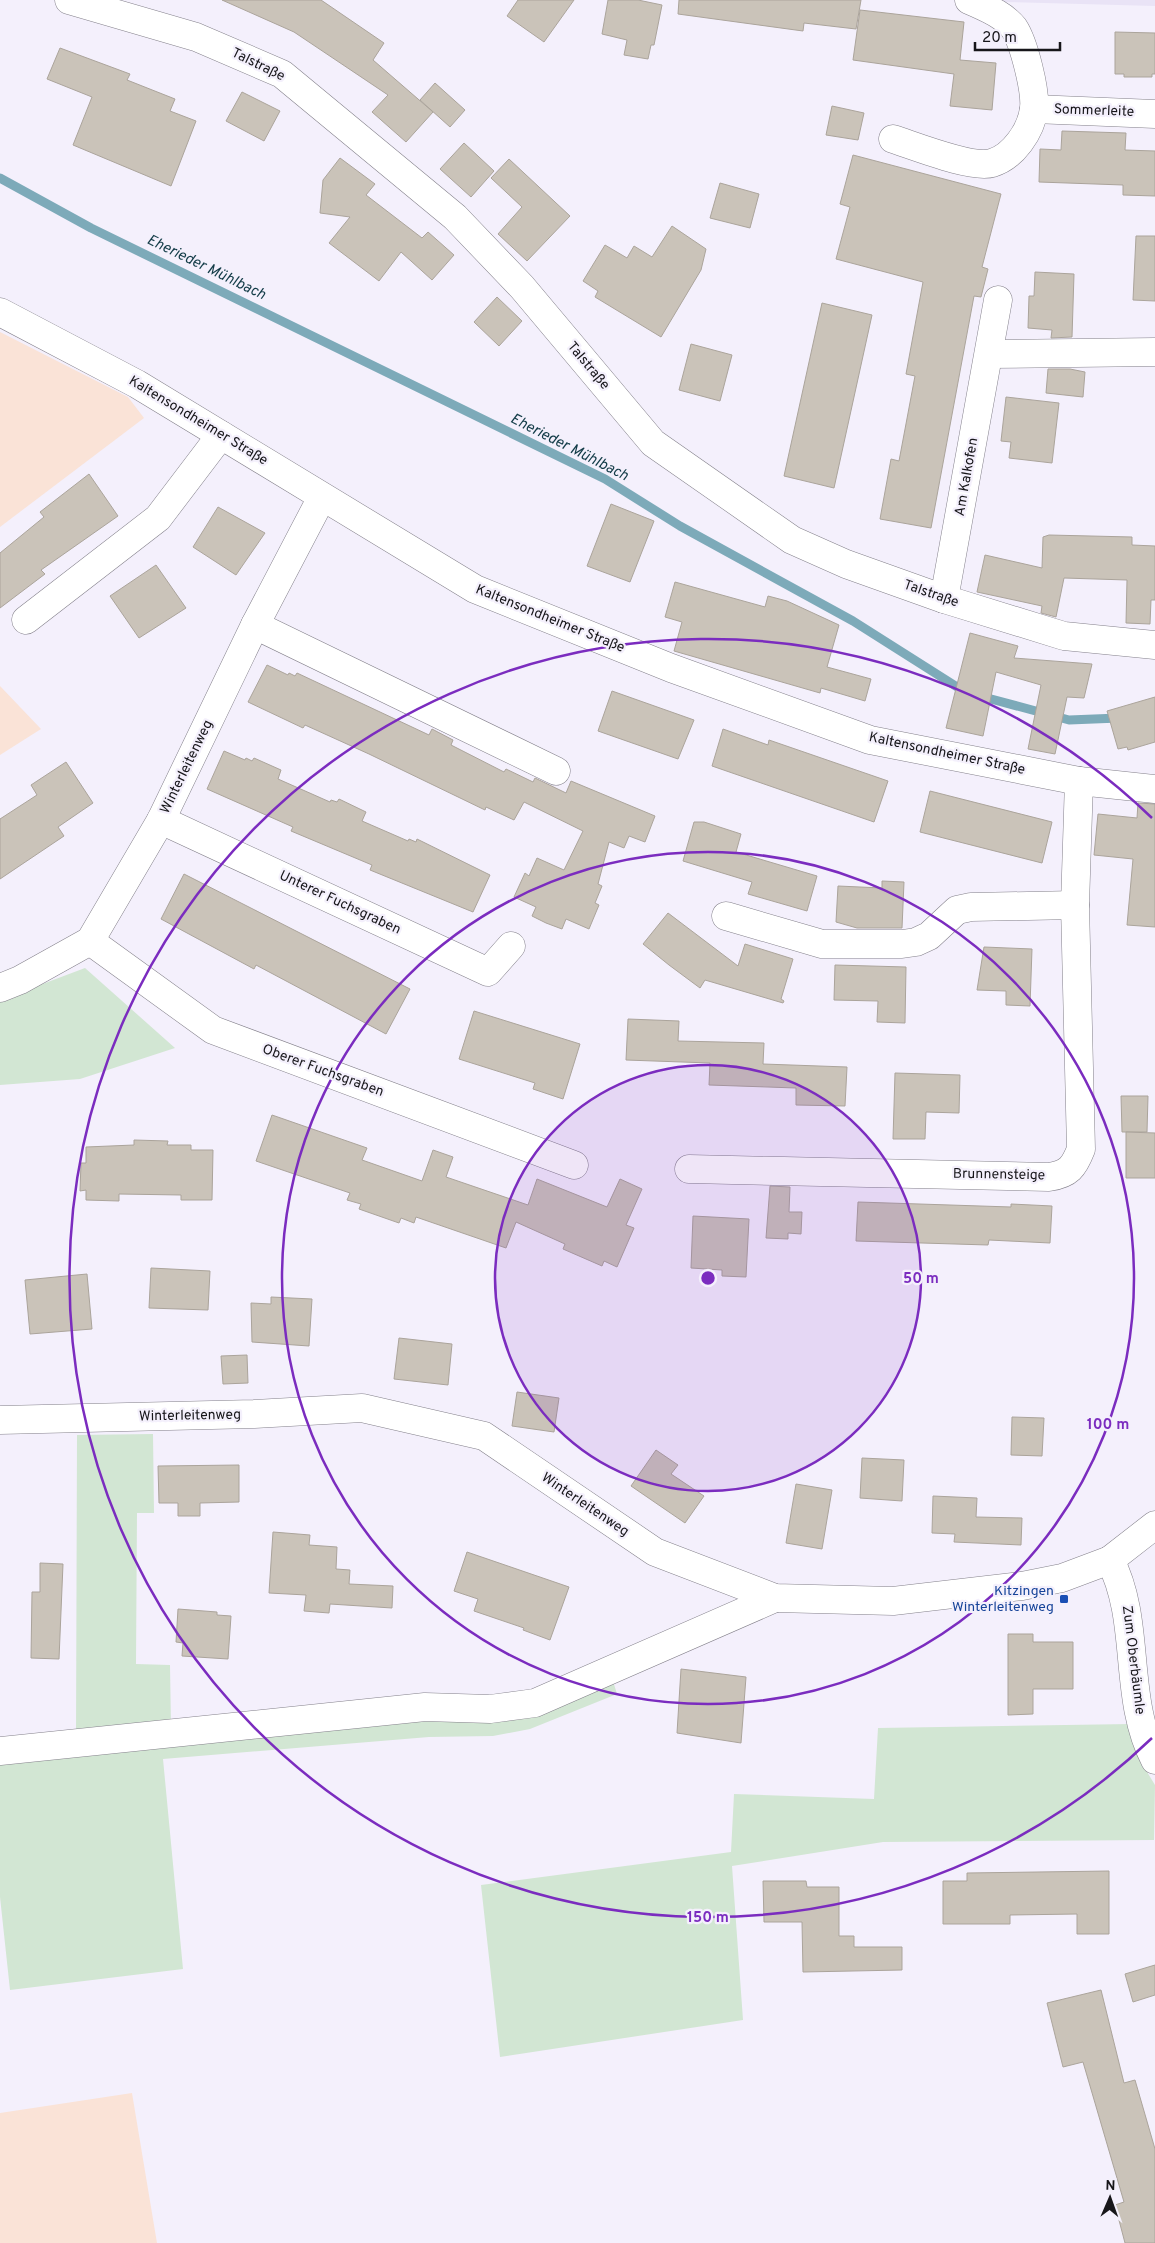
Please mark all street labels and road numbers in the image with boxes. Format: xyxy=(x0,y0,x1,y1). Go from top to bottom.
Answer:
street label: Talstraße xyxy=(229,45,287,85)
street label: Sommerleite xyxy=(1053,101,1135,121)
street label: Talstraße xyxy=(563,339,613,393)
street label: Kaltensondheimer Straße xyxy=(125,373,271,469)
street label: Am Kalkofen xyxy=(952,436,982,518)
street label: Talstraße xyxy=(901,577,961,611)
street label: Kaltensondheimer Straße xyxy=(473,581,627,657)
street label: Winterleitenweg xyxy=(157,717,217,817)
street label: Kaltensondheimer Straße xyxy=(867,729,1027,779)
street label: Unterer Fuchsgraben xyxy=(276,867,404,939)
street label: Oberer Fuchsgraben xyxy=(260,1041,386,1101)
street label: Brunnensteige xyxy=(953,1166,1045,1184)
street label: Winterleitenweg xyxy=(139,1407,241,1425)
street label: Winterleitenweg xyxy=(538,1469,632,1541)
street label: Zum Oberbäumle xyxy=(1118,1604,1148,1716)

